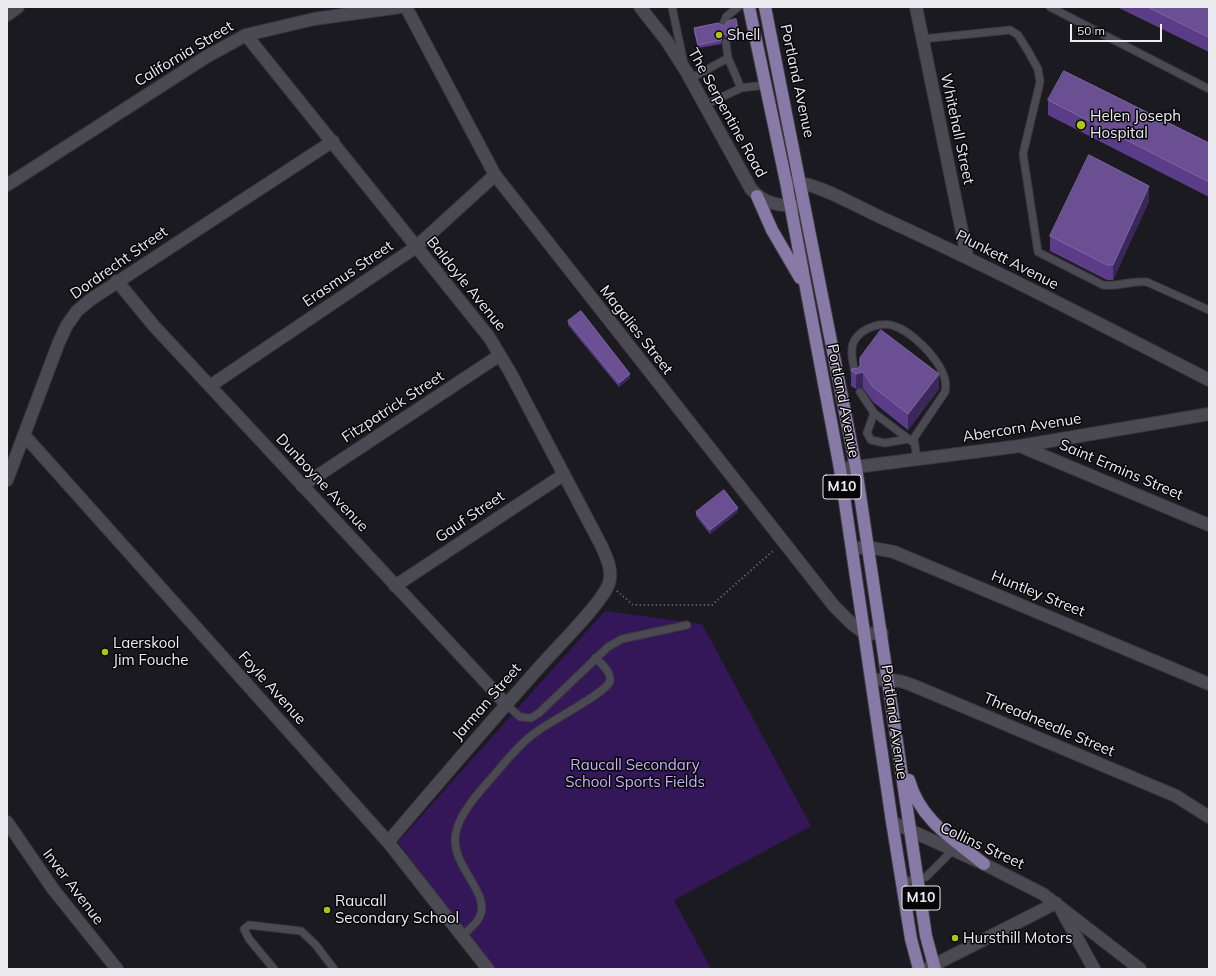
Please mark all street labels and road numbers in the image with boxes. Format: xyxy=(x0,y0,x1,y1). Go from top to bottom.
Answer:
street label: California Street xyxy=(131,18,237,90)
street label: Portland Avenue xyxy=(776,23,818,139)
street label: The Serpentine Road xyxy=(684,45,770,181)
street label: Whitehall Street xyxy=(936,72,978,186)
street label: Dordrecht Street xyxy=(67,223,171,303)
street label: Plunkett Avenue xyxy=(953,226,1061,294)
street label: Baldoyle Avenue xyxy=(422,233,510,335)
street label: Erasmus Street xyxy=(299,237,397,311)
street label: Magalies Street xyxy=(596,282,676,378)
street label: Portland Avenue xyxy=(823,343,863,459)
street label: Fitzpatrick Street xyxy=(339,367,447,447)
street label: Abercorn Avenue xyxy=(961,410,1083,446)
street label: Dunboyne Avenue xyxy=(272,430,372,536)
street label: Saint Ermins Street xyxy=(1056,436,1186,504)
road number: M10 xyxy=(823,475,861,499)
street label: Gauf Street xyxy=(432,487,508,547)
street label: Huntley Street xyxy=(989,567,1087,621)
street label: Foyle Avenue xyxy=(234,648,310,728)
street label: Jarman Street xyxy=(449,660,525,744)
street label: Portland Avenue xyxy=(877,664,911,780)
street label: Threadneedle Street xyxy=(981,689,1117,761)
street label: Collins Street xyxy=(937,819,1027,873)
street label: Inver Avenue xyxy=(39,846,107,928)
road number: M10 xyxy=(902,886,940,910)

